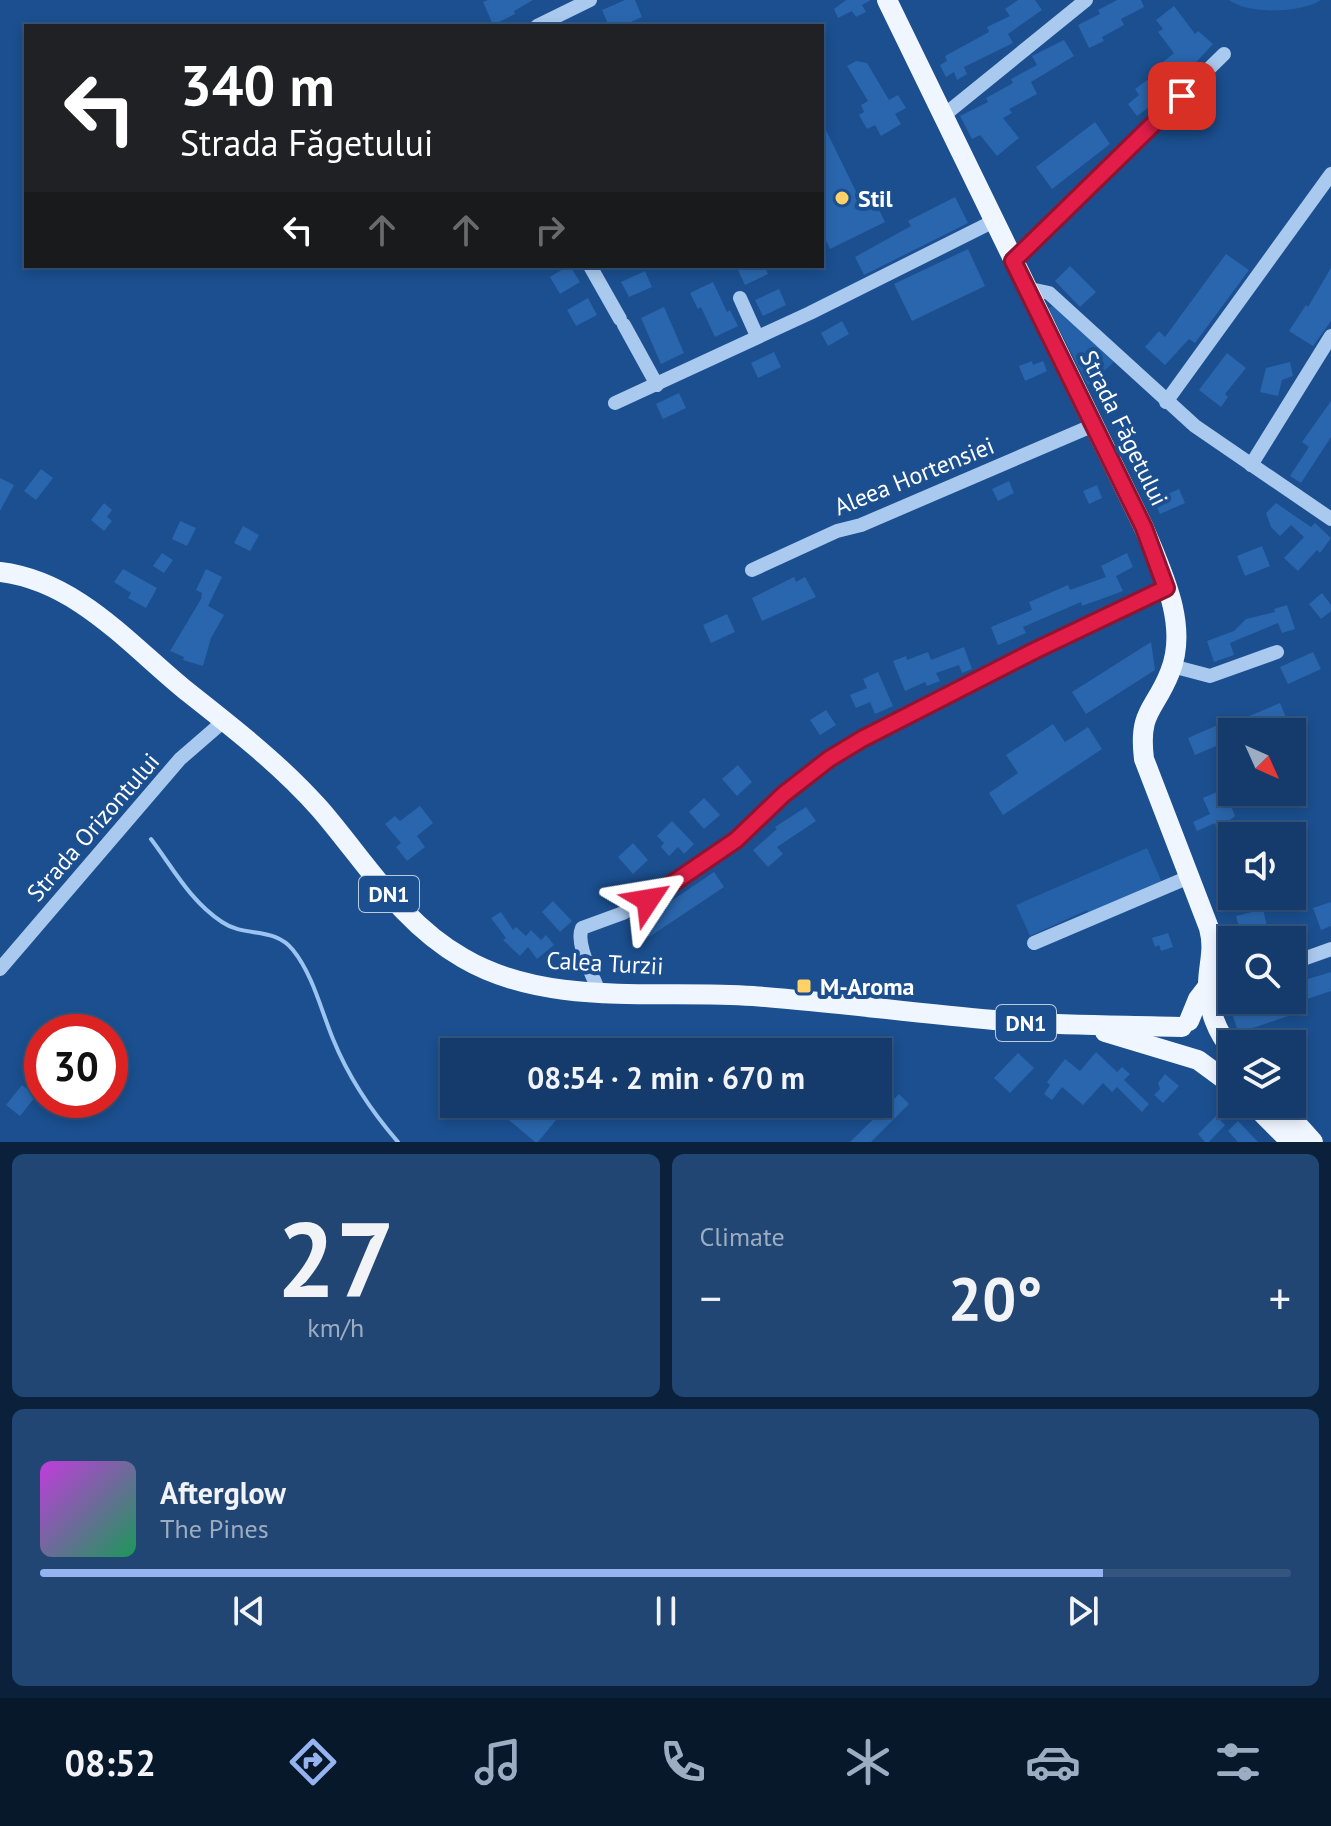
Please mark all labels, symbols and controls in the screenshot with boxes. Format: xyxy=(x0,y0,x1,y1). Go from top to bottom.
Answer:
text: 340 m xyxy=(180,49,335,121)
icon: left xyxy=(48,56,152,160)
pin xyxy=(1148,62,1216,130)
icon: arrive xyxy=(1160,74,1204,118)
text: Strada Făgetului xyxy=(180,119,434,166)
place label: Stil xyxy=(858,183,894,214)
marker: Stil xyxy=(833,189,851,207)
icon: left xyxy=(276,208,320,252)
icon: ahead xyxy=(360,208,404,252)
icon: ahead xyxy=(444,208,488,252)
icon: right xyxy=(528,208,572,252)
street label: Strada Făgetului xyxy=(1073,345,1175,511)
street label: Aleea Hortensiei xyxy=(830,430,998,522)
north arrow xyxy=(1218,718,1306,806)
map controls xyxy=(1218,718,1306,1118)
street label: Strada Orizontului xyxy=(20,746,166,908)
button: sound xyxy=(1218,822,1306,910)
position arrow xyxy=(606,858,690,942)
road number: DN1 xyxy=(359,876,419,912)
button: search xyxy=(1218,926,1306,1014)
street label: Calea Turzii xyxy=(546,944,664,982)
place label: M-Aroma xyxy=(820,971,914,1002)
marker: M-Aroma xyxy=(795,977,813,995)
road number: DN1 xyxy=(996,1005,1056,1041)
speed limit sign: 30 xyxy=(24,1014,128,1118)
button: layers xyxy=(1218,1030,1306,1118)
text: 08:54 · 2 min · 670 m xyxy=(527,1058,805,1097)
text: 27 xyxy=(277,1191,395,1326)
text: Climate xyxy=(700,1220,785,1253)
text: 20° xyxy=(948,1259,1042,1337)
text: − xyxy=(700,1269,722,1326)
text: + xyxy=(1269,1269,1291,1326)
text: km/h xyxy=(307,1311,364,1344)
text: Afterglow xyxy=(160,1473,286,1512)
text: The Pines xyxy=(160,1512,269,1545)
icon: previous xyxy=(227,1589,271,1633)
icon: pause xyxy=(644,1589,688,1633)
icon: next xyxy=(1061,1589,1105,1633)
icon: directions xyxy=(285,1734,341,1790)
icon: music xyxy=(470,1734,526,1790)
icon: phone xyxy=(655,1734,711,1790)
icon: climate xyxy=(840,1734,896,1790)
icon: car xyxy=(1025,1734,1081,1790)
icon: filters xyxy=(1210,1734,1266,1790)
text: 08:52 xyxy=(65,1739,156,1786)

